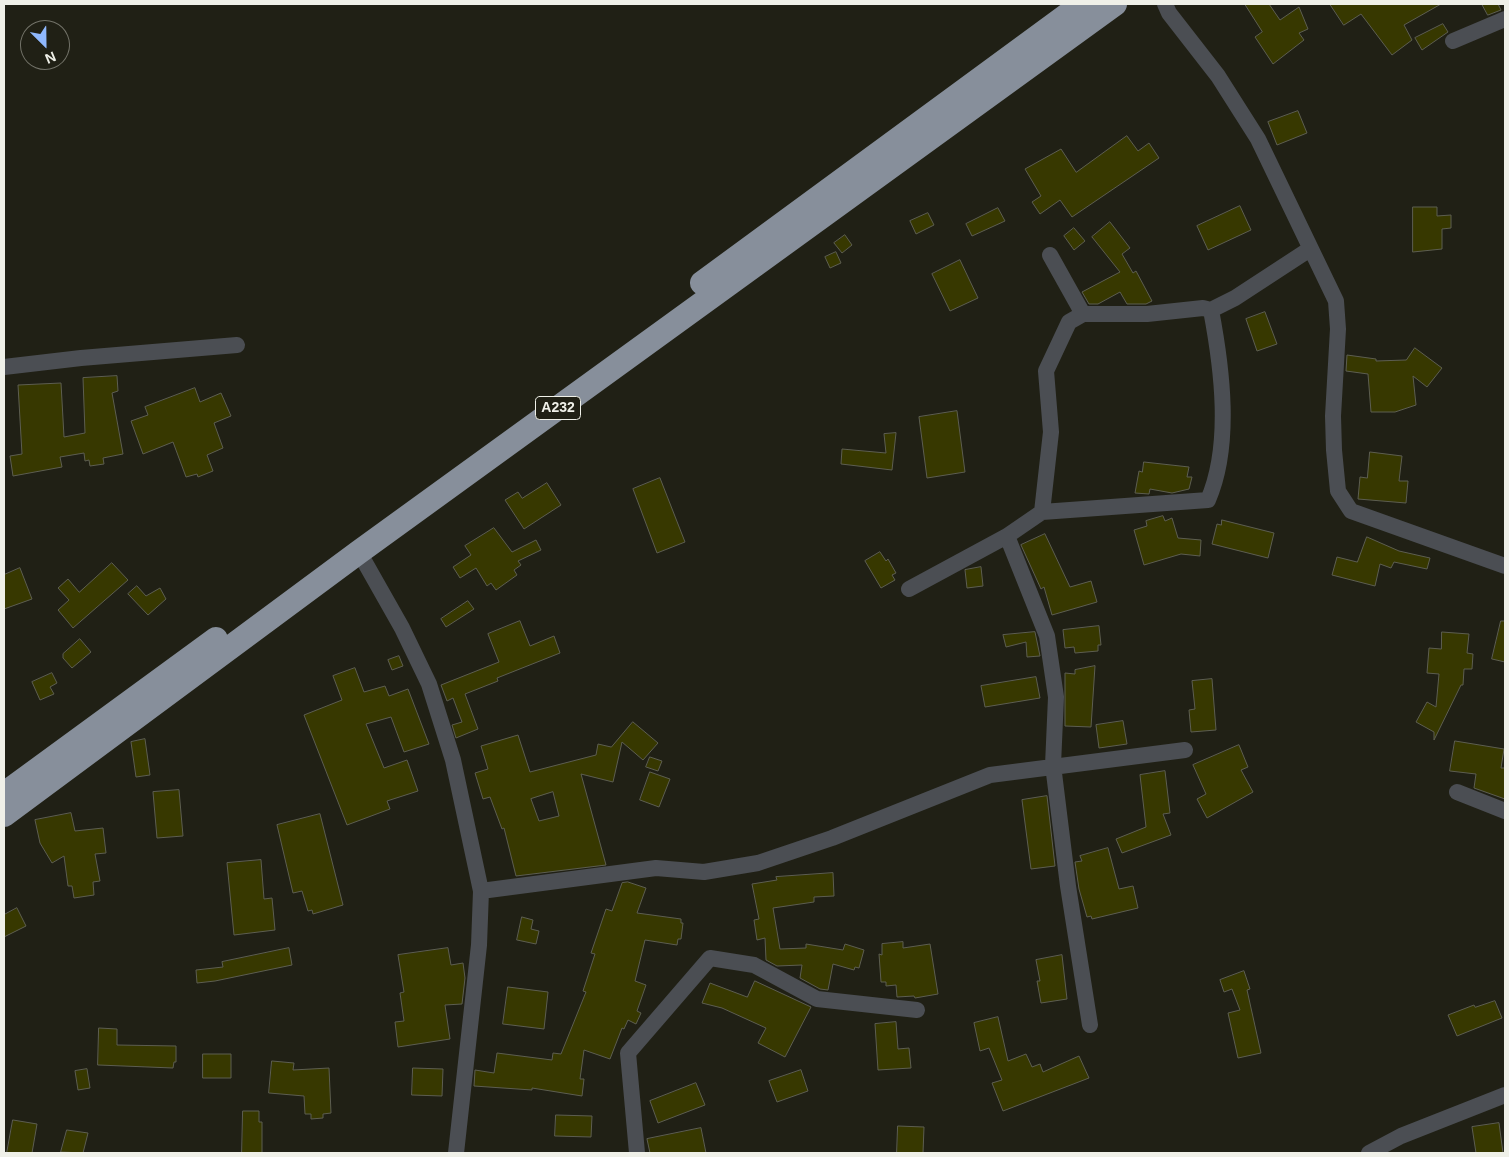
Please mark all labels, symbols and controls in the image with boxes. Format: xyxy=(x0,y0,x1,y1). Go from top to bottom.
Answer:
north arrow xyxy=(20,20,70,70)
text: N xyxy=(43,49,58,67)
road number: A232 xyxy=(536,396,580,419)

